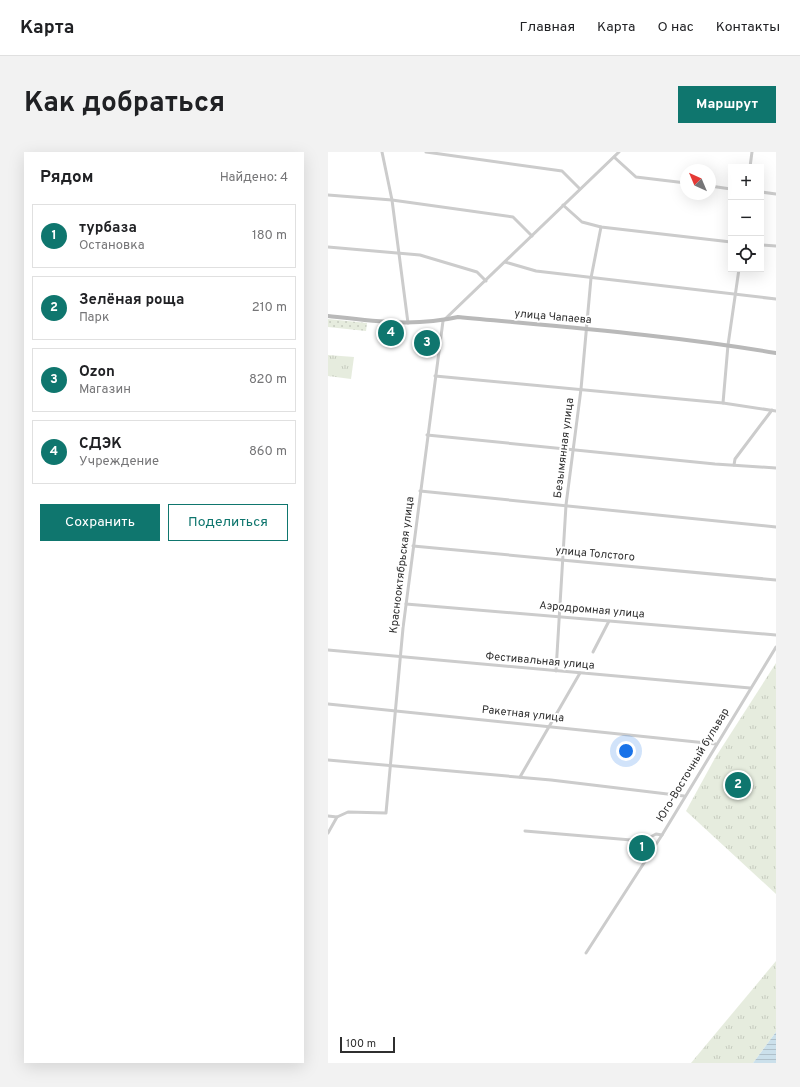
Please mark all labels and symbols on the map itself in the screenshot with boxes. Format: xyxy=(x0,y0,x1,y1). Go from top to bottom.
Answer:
north arrow xyxy=(680,164,716,200)
street label: улица Чапаева xyxy=(514,307,592,327)
pin: 4 xyxy=(378,318,404,348)
pin: 3 xyxy=(414,328,440,358)
street label: Безымянная улица xyxy=(551,397,577,499)
street label: Краснооктябрьская улица xyxy=(387,496,417,634)
street label: улица Толстого xyxy=(555,544,635,564)
street label: Аэродромная улица xyxy=(539,598,645,622)
street label: Фестивальная улица xyxy=(485,649,595,673)
street label: Ракетная улица xyxy=(481,703,565,725)
street label: Юго-Восточный бульвар xyxy=(653,706,733,824)
your location xyxy=(616,741,636,761)
pin: 2 xyxy=(725,770,751,800)
pin: 1 xyxy=(629,833,655,863)
scale bar xyxy=(340,1035,395,1054)

